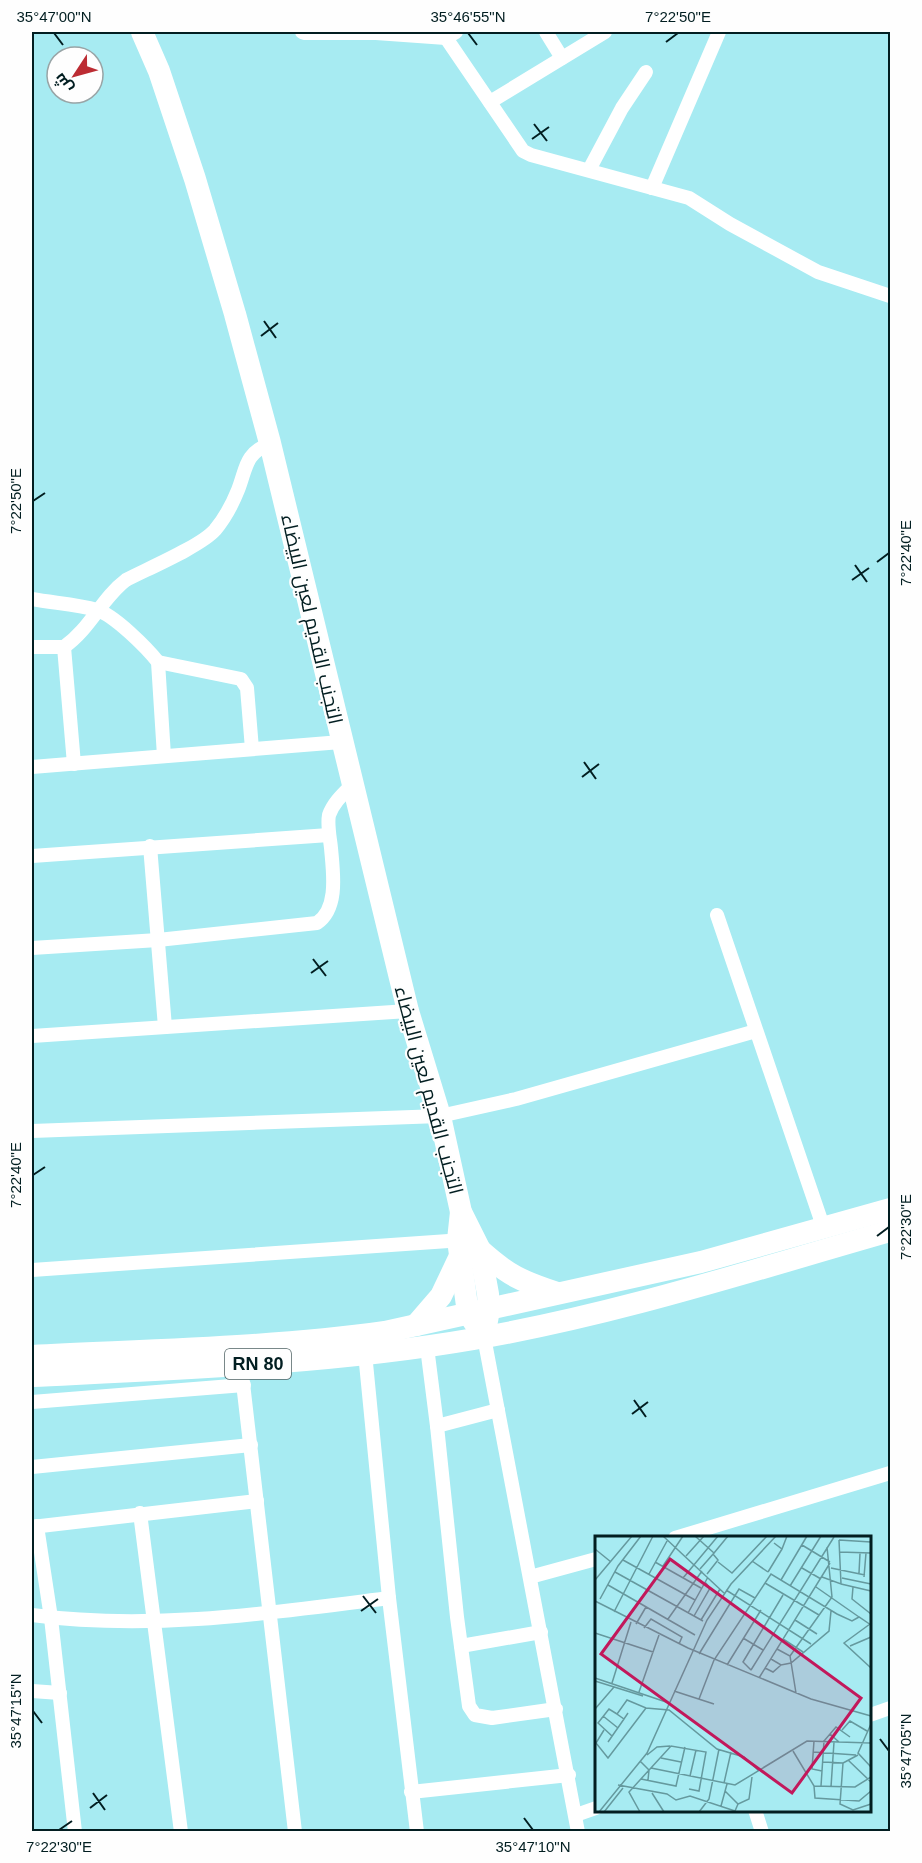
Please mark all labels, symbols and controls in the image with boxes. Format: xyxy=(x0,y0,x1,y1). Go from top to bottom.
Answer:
text: 35°47'00"N xyxy=(16,8,92,25)
text: 35°46'55"N xyxy=(430,8,506,25)
text: 7°22'50"E xyxy=(645,8,711,25)
north arrow xyxy=(45,45,105,105)
text: ش xyxy=(50,70,77,97)
text: 7°22'50"E xyxy=(7,468,24,534)
street label: التجنب القديم لعين البيضاء xyxy=(274,512,347,727)
text: 7°22'40"E xyxy=(897,520,914,586)
street label: التجنب القديم لعين البيضاء xyxy=(388,983,467,1198)
text: 7°22'40"E xyxy=(7,1142,24,1208)
text: 7°22'30"E xyxy=(897,1194,914,1260)
road number: RN 80 xyxy=(225,1349,291,1379)
inset map xyxy=(595,1536,871,1812)
text: 35°47'15"N xyxy=(7,1673,24,1749)
text: 35°47'05"N xyxy=(897,1713,914,1789)
text: 7°22'30"E xyxy=(26,1838,92,1855)
text: 35°47'10"N xyxy=(495,1838,571,1855)

